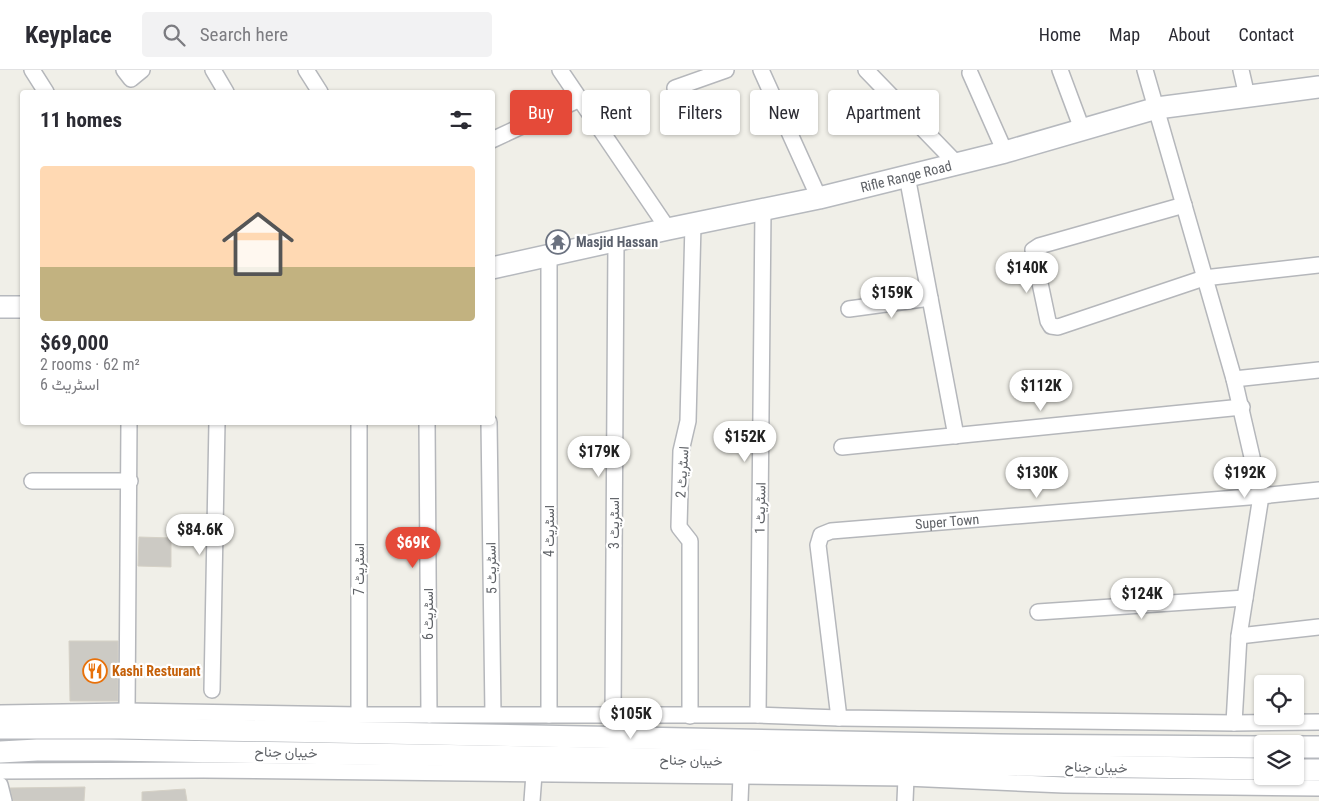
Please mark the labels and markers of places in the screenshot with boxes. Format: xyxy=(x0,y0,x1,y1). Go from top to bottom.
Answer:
temple icon: Masjid Hassan xyxy=(545,229,571,255)
place label: Masjid Hassan xyxy=(576,234,658,250)
pin: $140K xyxy=(992,252,1062,294)
pin: $159K xyxy=(857,276,927,319)
pin: $112K xyxy=(1006,370,1076,412)
pin: $152K xyxy=(710,420,780,463)
pin: $179K xyxy=(564,436,634,478)
pin: $130K xyxy=(1002,456,1072,499)
pin: $192K xyxy=(1210,456,1280,499)
pin: $84.6K xyxy=(159,514,241,556)
pin: $69K xyxy=(383,526,443,569)
pin: $124K xyxy=(1107,578,1177,620)
restaurant icon: Kashi Resturant xyxy=(82,658,108,684)
place label: Kashi Resturant xyxy=(112,663,201,679)
pin: $105K xyxy=(596,698,666,740)

